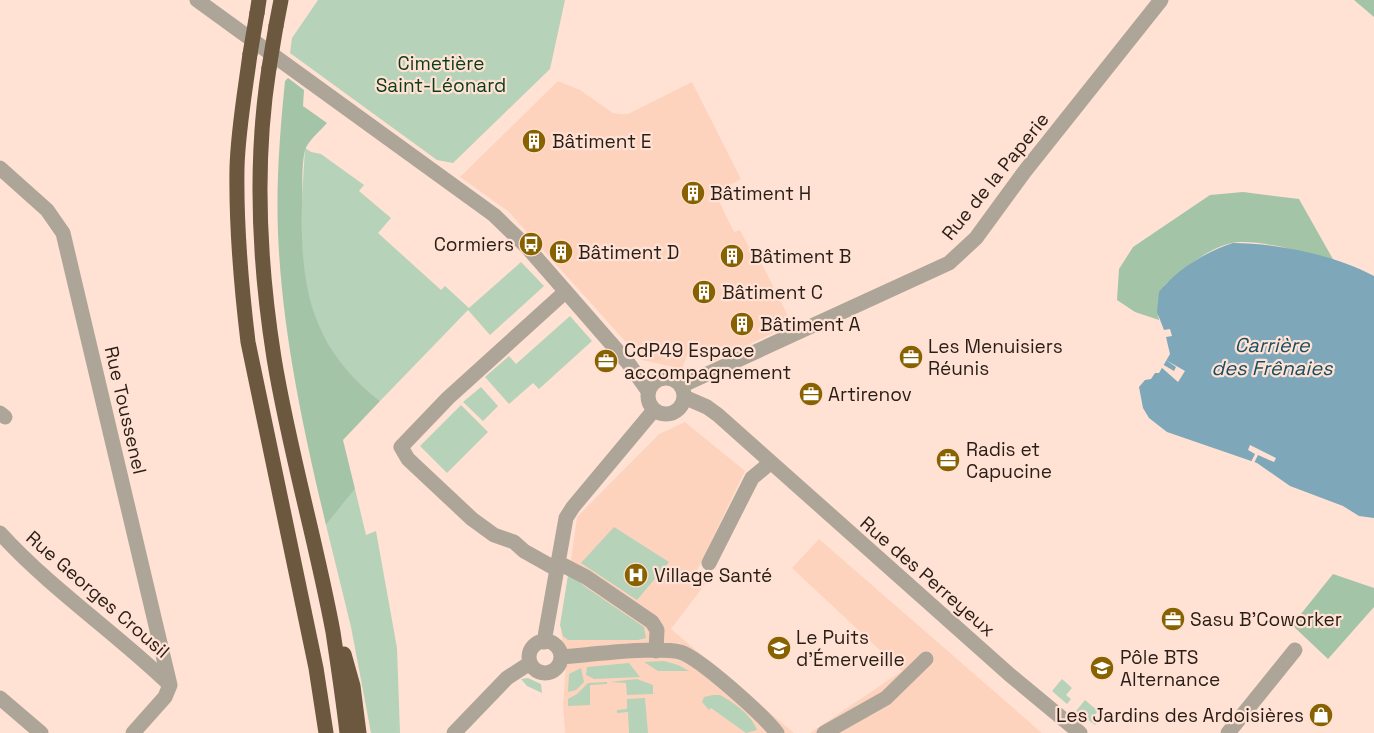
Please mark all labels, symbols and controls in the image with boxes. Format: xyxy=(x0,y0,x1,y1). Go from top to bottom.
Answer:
park label: Cimetière Saint-Léonard xyxy=(376,51,506,98)
street label: Rue de la Paperie xyxy=(936,107,1055,245)
building icon: Bâtiment E xyxy=(521,128,547,154)
place label: Bâtiment E xyxy=(552,129,652,154)
building icon: Bâtiment H xyxy=(680,180,706,206)
place label: Bâtiment H xyxy=(710,181,811,206)
bus stop icon: Cormiers xyxy=(518,231,544,257)
place label: Cormiers xyxy=(434,232,514,257)
building icon: Bâtiment D xyxy=(548,239,574,265)
place label: Bâtiment D xyxy=(578,240,679,265)
building icon: Bâtiment B xyxy=(719,243,745,269)
place label: Bâtiment B xyxy=(750,244,851,269)
building icon: Bâtiment C xyxy=(691,279,717,305)
place label: Bâtiment C xyxy=(722,280,823,305)
building icon: Bâtiment A xyxy=(729,311,755,337)
place label: Bâtiment A xyxy=(760,312,861,337)
water label: Carrière des Frênaies xyxy=(1211,332,1334,381)
place label: Les Menuisiers Réunis xyxy=(928,334,1063,381)
place label: CdP49 Espace accompagnement xyxy=(624,338,791,385)
street label: Rue Toussenel xyxy=(99,344,152,477)
office icon: Les Menuisiers Réunis xyxy=(898,344,924,370)
office icon: CdP49 Espace accompagnement xyxy=(593,348,619,374)
office icon: Artirenov xyxy=(798,381,824,407)
place label: Artirenov xyxy=(828,382,912,407)
place label: Radis et Capucine xyxy=(966,437,1052,484)
office icon: Radis et Capucine xyxy=(935,447,961,473)
street label: Rue des Perreyeux xyxy=(855,511,1001,642)
street label: Rue Georges Crousil xyxy=(21,525,175,664)
hospital icon: Village Santé xyxy=(623,562,649,588)
place label: Village Santé xyxy=(654,563,772,588)
office icon: Sasu B’Coworker xyxy=(1160,606,1186,632)
place label: Sasu B’Coworker xyxy=(1190,607,1342,632)
place label: Le Puits d'Émerveille xyxy=(796,625,905,672)
school or university icon: Le Puits d'Émerveille xyxy=(766,635,792,661)
place label: Pôle BTS Alternance xyxy=(1120,645,1220,692)
school or university icon: Pôle BTS Alternance xyxy=(1089,655,1115,681)
shop icon: Les Jardins des Ardoisières xyxy=(1308,702,1334,728)
place label: Les Jardins des Ardoisières xyxy=(1056,703,1304,728)

